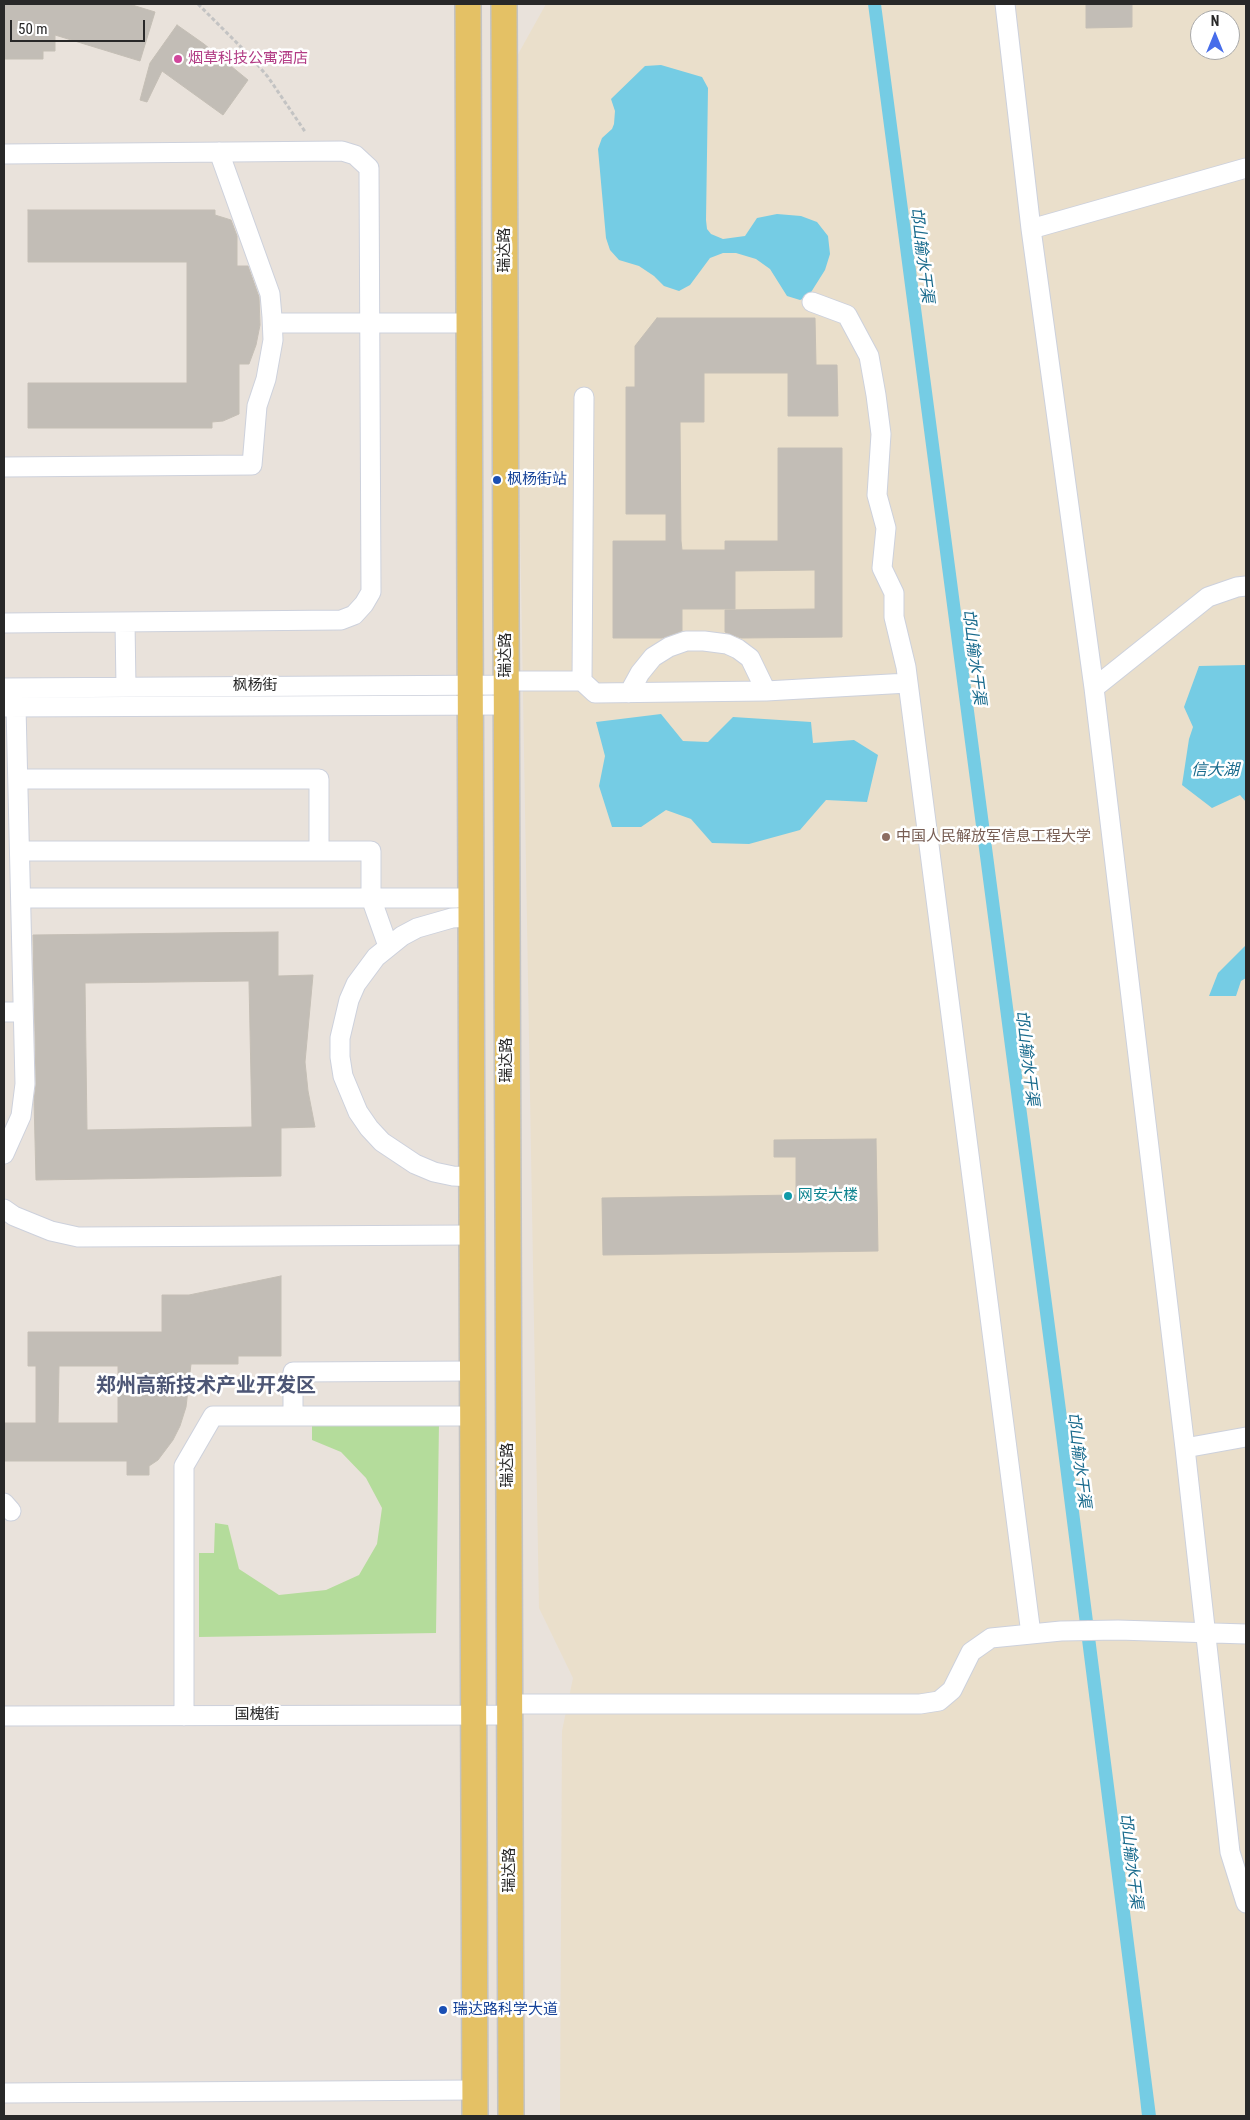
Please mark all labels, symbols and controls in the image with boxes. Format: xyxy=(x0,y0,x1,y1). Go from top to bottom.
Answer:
scale bar xyxy=(12,10,148,42)
north arrow xyxy=(1190,10,1240,60)
text: N xyxy=(1211,13,1219,29)
text: 50 m xyxy=(18,20,48,38)
place label: 烟草科技公寓酒店 xyxy=(188,50,308,68)
marker: 烟草科技公寓酒店 xyxy=(172,53,184,65)
water label: 邙山输水干渠 xyxy=(906,206,936,304)
street label: 瑞达路 xyxy=(496,228,514,272)
place label: 枫杨街站 xyxy=(507,471,567,489)
marker: 枫杨街站 xyxy=(491,474,503,486)
water label: 邙山输水干渠 xyxy=(958,608,988,706)
street label: 瑞达路 xyxy=(497,633,515,677)
street label: 枫杨街 xyxy=(233,677,277,695)
water label: 信大湖 xyxy=(1191,761,1239,781)
place label: 中国人民解放军信息工程大学 xyxy=(896,828,1091,846)
marker: 中国人民解放军信息工程大学 xyxy=(880,831,892,843)
water label: 邙山输水干渠 xyxy=(1011,1009,1041,1107)
street label: 瑞达路 xyxy=(498,1038,516,1082)
place label: 网安大楼 xyxy=(798,1187,858,1205)
marker: 网安大楼 xyxy=(782,1190,794,1202)
district label: 郑州高新技术产业开发区 xyxy=(96,1375,316,1399)
water label: 邙山输水干渠 xyxy=(1063,1411,1093,1509)
street label: 瑞达路 xyxy=(499,1443,517,1487)
street label: 国槐街 xyxy=(235,1706,279,1724)
water label: 邙山输水干渠 xyxy=(1115,1812,1145,1910)
street label: 瑞达路 xyxy=(501,1848,519,1892)
place label: 瑞达路科学大道 xyxy=(453,2001,558,2019)
marker: 瑞达路科学大道 xyxy=(437,2004,449,2016)

